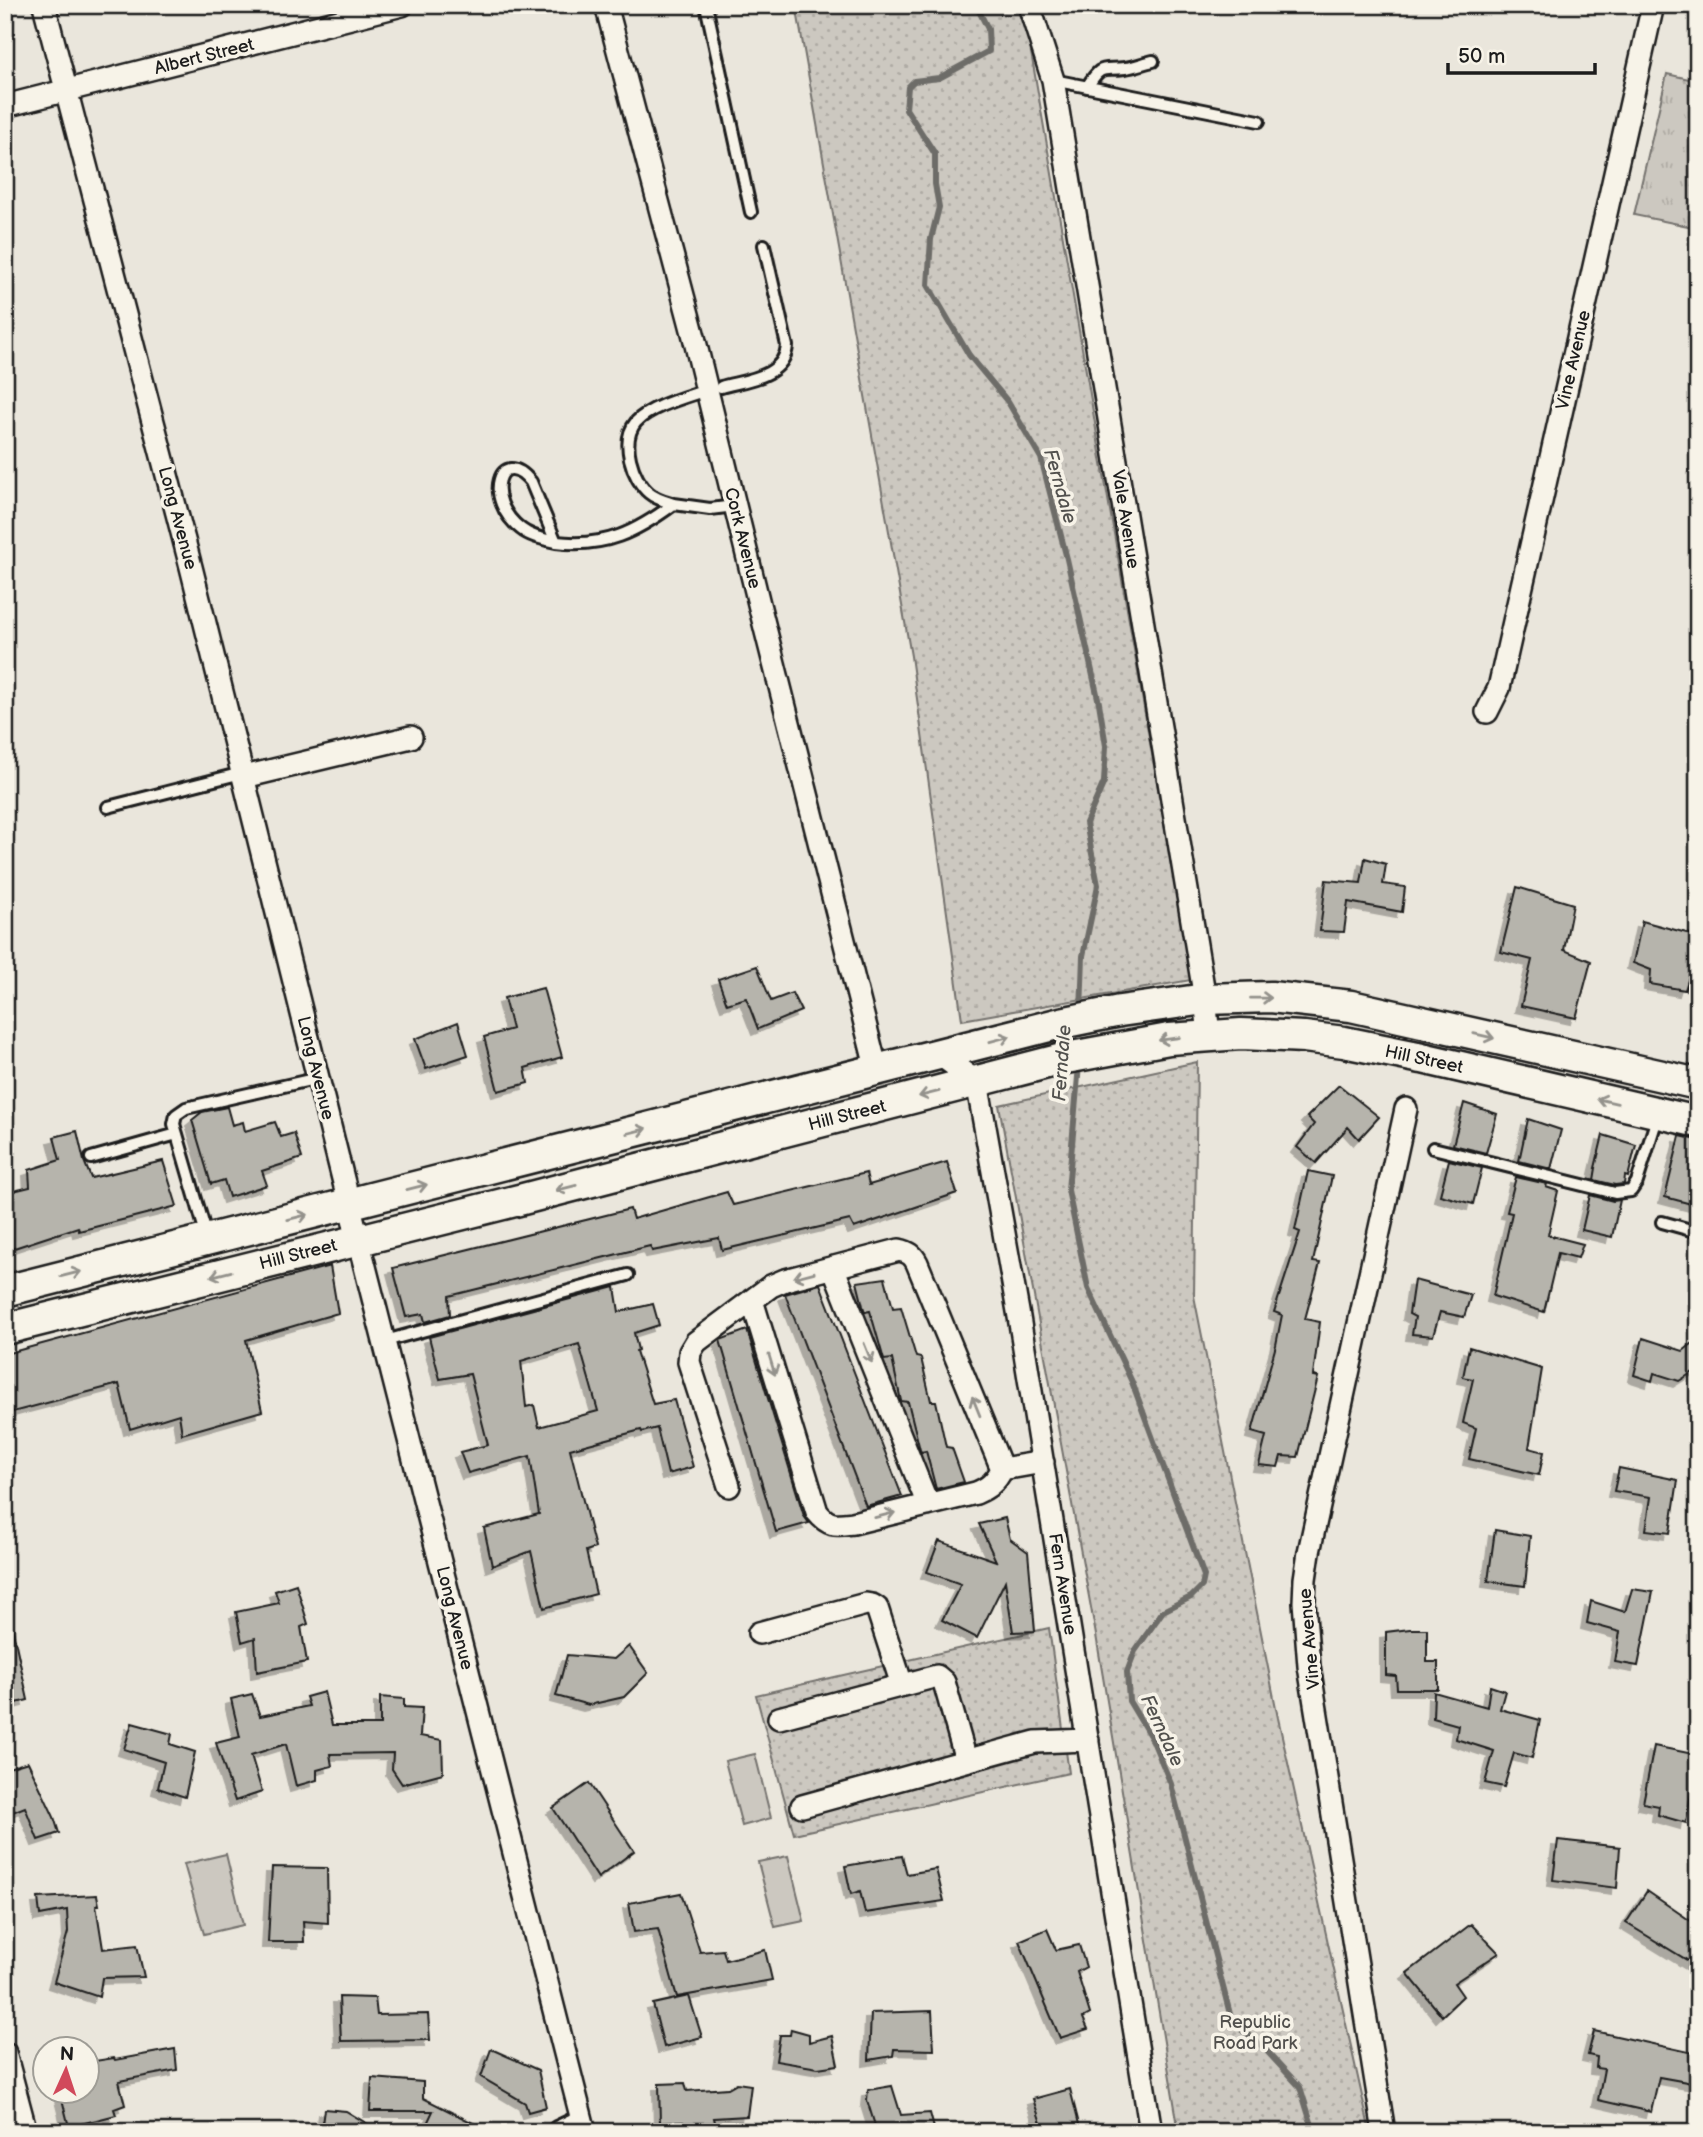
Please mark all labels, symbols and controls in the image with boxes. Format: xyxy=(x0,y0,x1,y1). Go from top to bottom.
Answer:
scale bar xyxy=(1448,32,1594,76)
street label: Albert Street xyxy=(152,34,257,79)
text: 50 m xyxy=(1458,44,1505,69)
street label: Vine Avenue xyxy=(1552,308,1595,412)
water label: Ferndale xyxy=(1038,446,1081,526)
street label: Long Avenue xyxy=(154,464,201,572)
street label: Vale Avenue xyxy=(1107,468,1144,570)
street label: Cork Avenue xyxy=(720,485,765,591)
one-way arrow xyxy=(1249,991,1272,1004)
street label: Long Avenue xyxy=(293,1014,339,1122)
water label: Ferndale xyxy=(1048,1024,1077,1102)
one-way arrow xyxy=(1473,1030,1495,1043)
one-way arrow xyxy=(989,1032,1011,1045)
one-way arrow xyxy=(1158,1033,1180,1046)
street label: Hill Street xyxy=(1383,1041,1465,1078)
one-way arrow xyxy=(918,1088,941,1101)
one-way arrow xyxy=(1596,1094,1619,1107)
street label: Hill Street xyxy=(806,1096,889,1135)
one-way arrow xyxy=(625,1124,648,1137)
one-way arrow xyxy=(405,1180,428,1193)
one-way arrow xyxy=(555,1182,578,1195)
one-way arrow xyxy=(286,1210,309,1223)
street label: Hill Street xyxy=(257,1235,340,1274)
one-way arrow xyxy=(59,1267,82,1280)
one-way arrow xyxy=(210,1268,233,1281)
one-way arrow xyxy=(793,1269,815,1282)
one-way arrow xyxy=(862,1342,875,1363)
one-way arrow xyxy=(767,1354,780,1376)
one-way arrow xyxy=(968,1396,981,1418)
one-way arrow xyxy=(873,1508,896,1521)
street label: Fern Avenue xyxy=(1044,1532,1081,1637)
street label: Long Avenue xyxy=(432,1564,478,1672)
street label: Vine Avenue xyxy=(1295,1587,1324,1690)
water label: Ferndale xyxy=(1135,1691,1188,1770)
park label: Republic Road Park xyxy=(1213,2012,1297,2054)
north arrow xyxy=(32,2036,102,2106)
text: N xyxy=(59,2043,75,2066)

